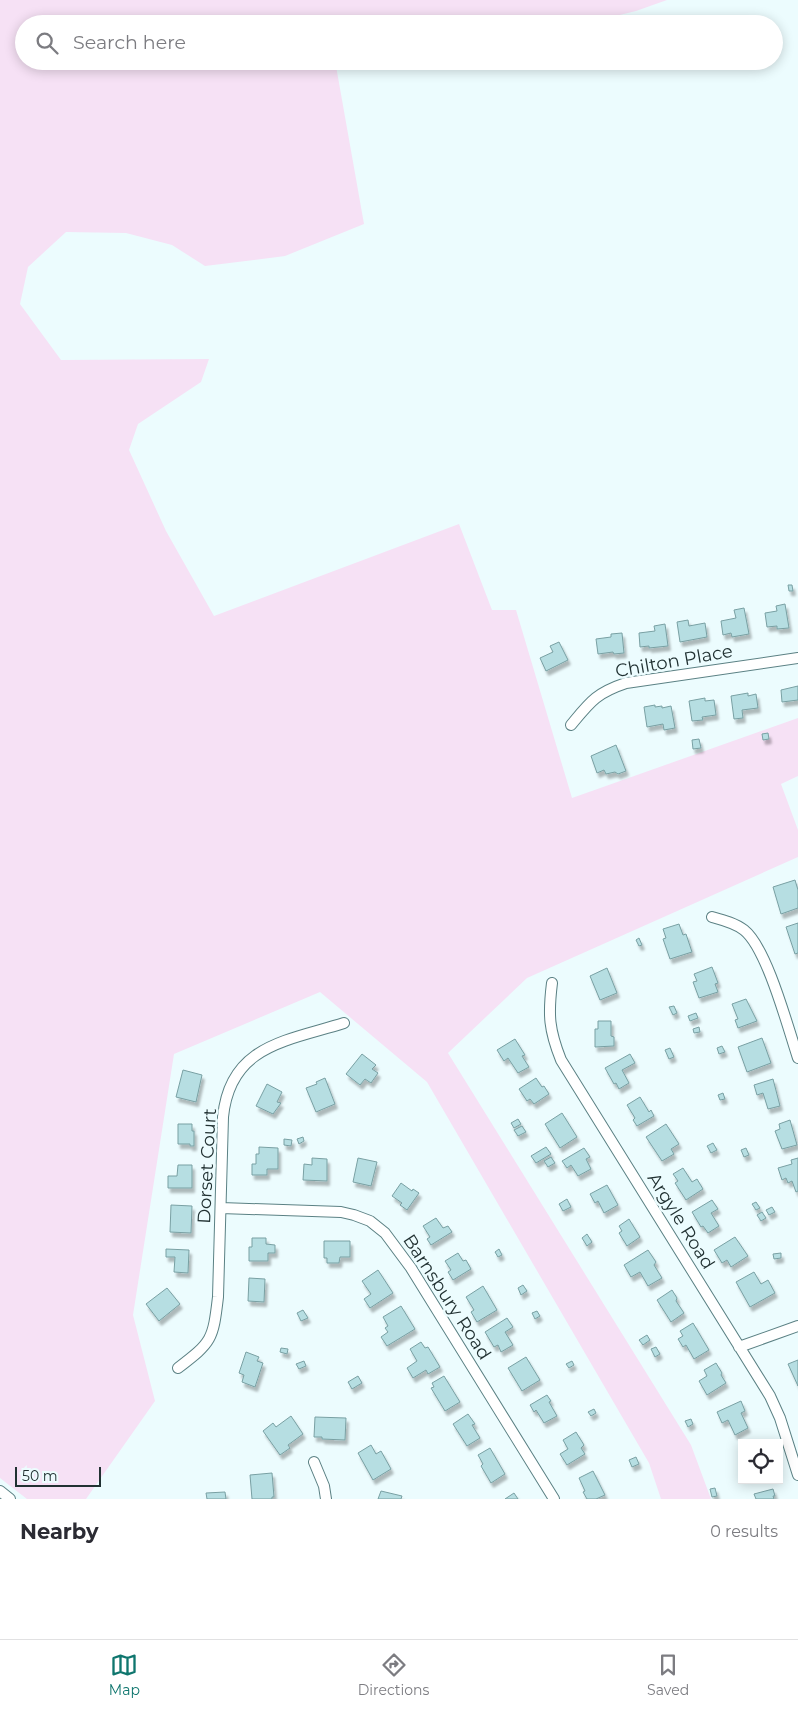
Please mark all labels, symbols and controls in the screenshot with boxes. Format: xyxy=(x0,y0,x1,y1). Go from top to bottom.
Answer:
search box xyxy=(15,15,783,70)
icon: search xyxy=(33,29,61,57)
text: Search here xyxy=(73,31,186,54)
street label: Chilton Place xyxy=(614,640,735,682)
street label: Dorset Court xyxy=(193,1108,221,1224)
street label: Argyle Road xyxy=(643,1169,719,1273)
street label: Barnsbury Road xyxy=(398,1230,496,1364)
map controls xyxy=(738,1439,783,1484)
button: locate xyxy=(738,1439,783,1484)
scale bar xyxy=(15,1464,101,1487)
text: 50 m xyxy=(22,1467,58,1485)
text: Nearby xyxy=(20,1519,99,1544)
text: 0 results xyxy=(710,1522,778,1541)
tab: Map xyxy=(109,1651,140,1699)
tab: Directions xyxy=(358,1651,429,1699)
tab: Saved xyxy=(647,1651,689,1699)

